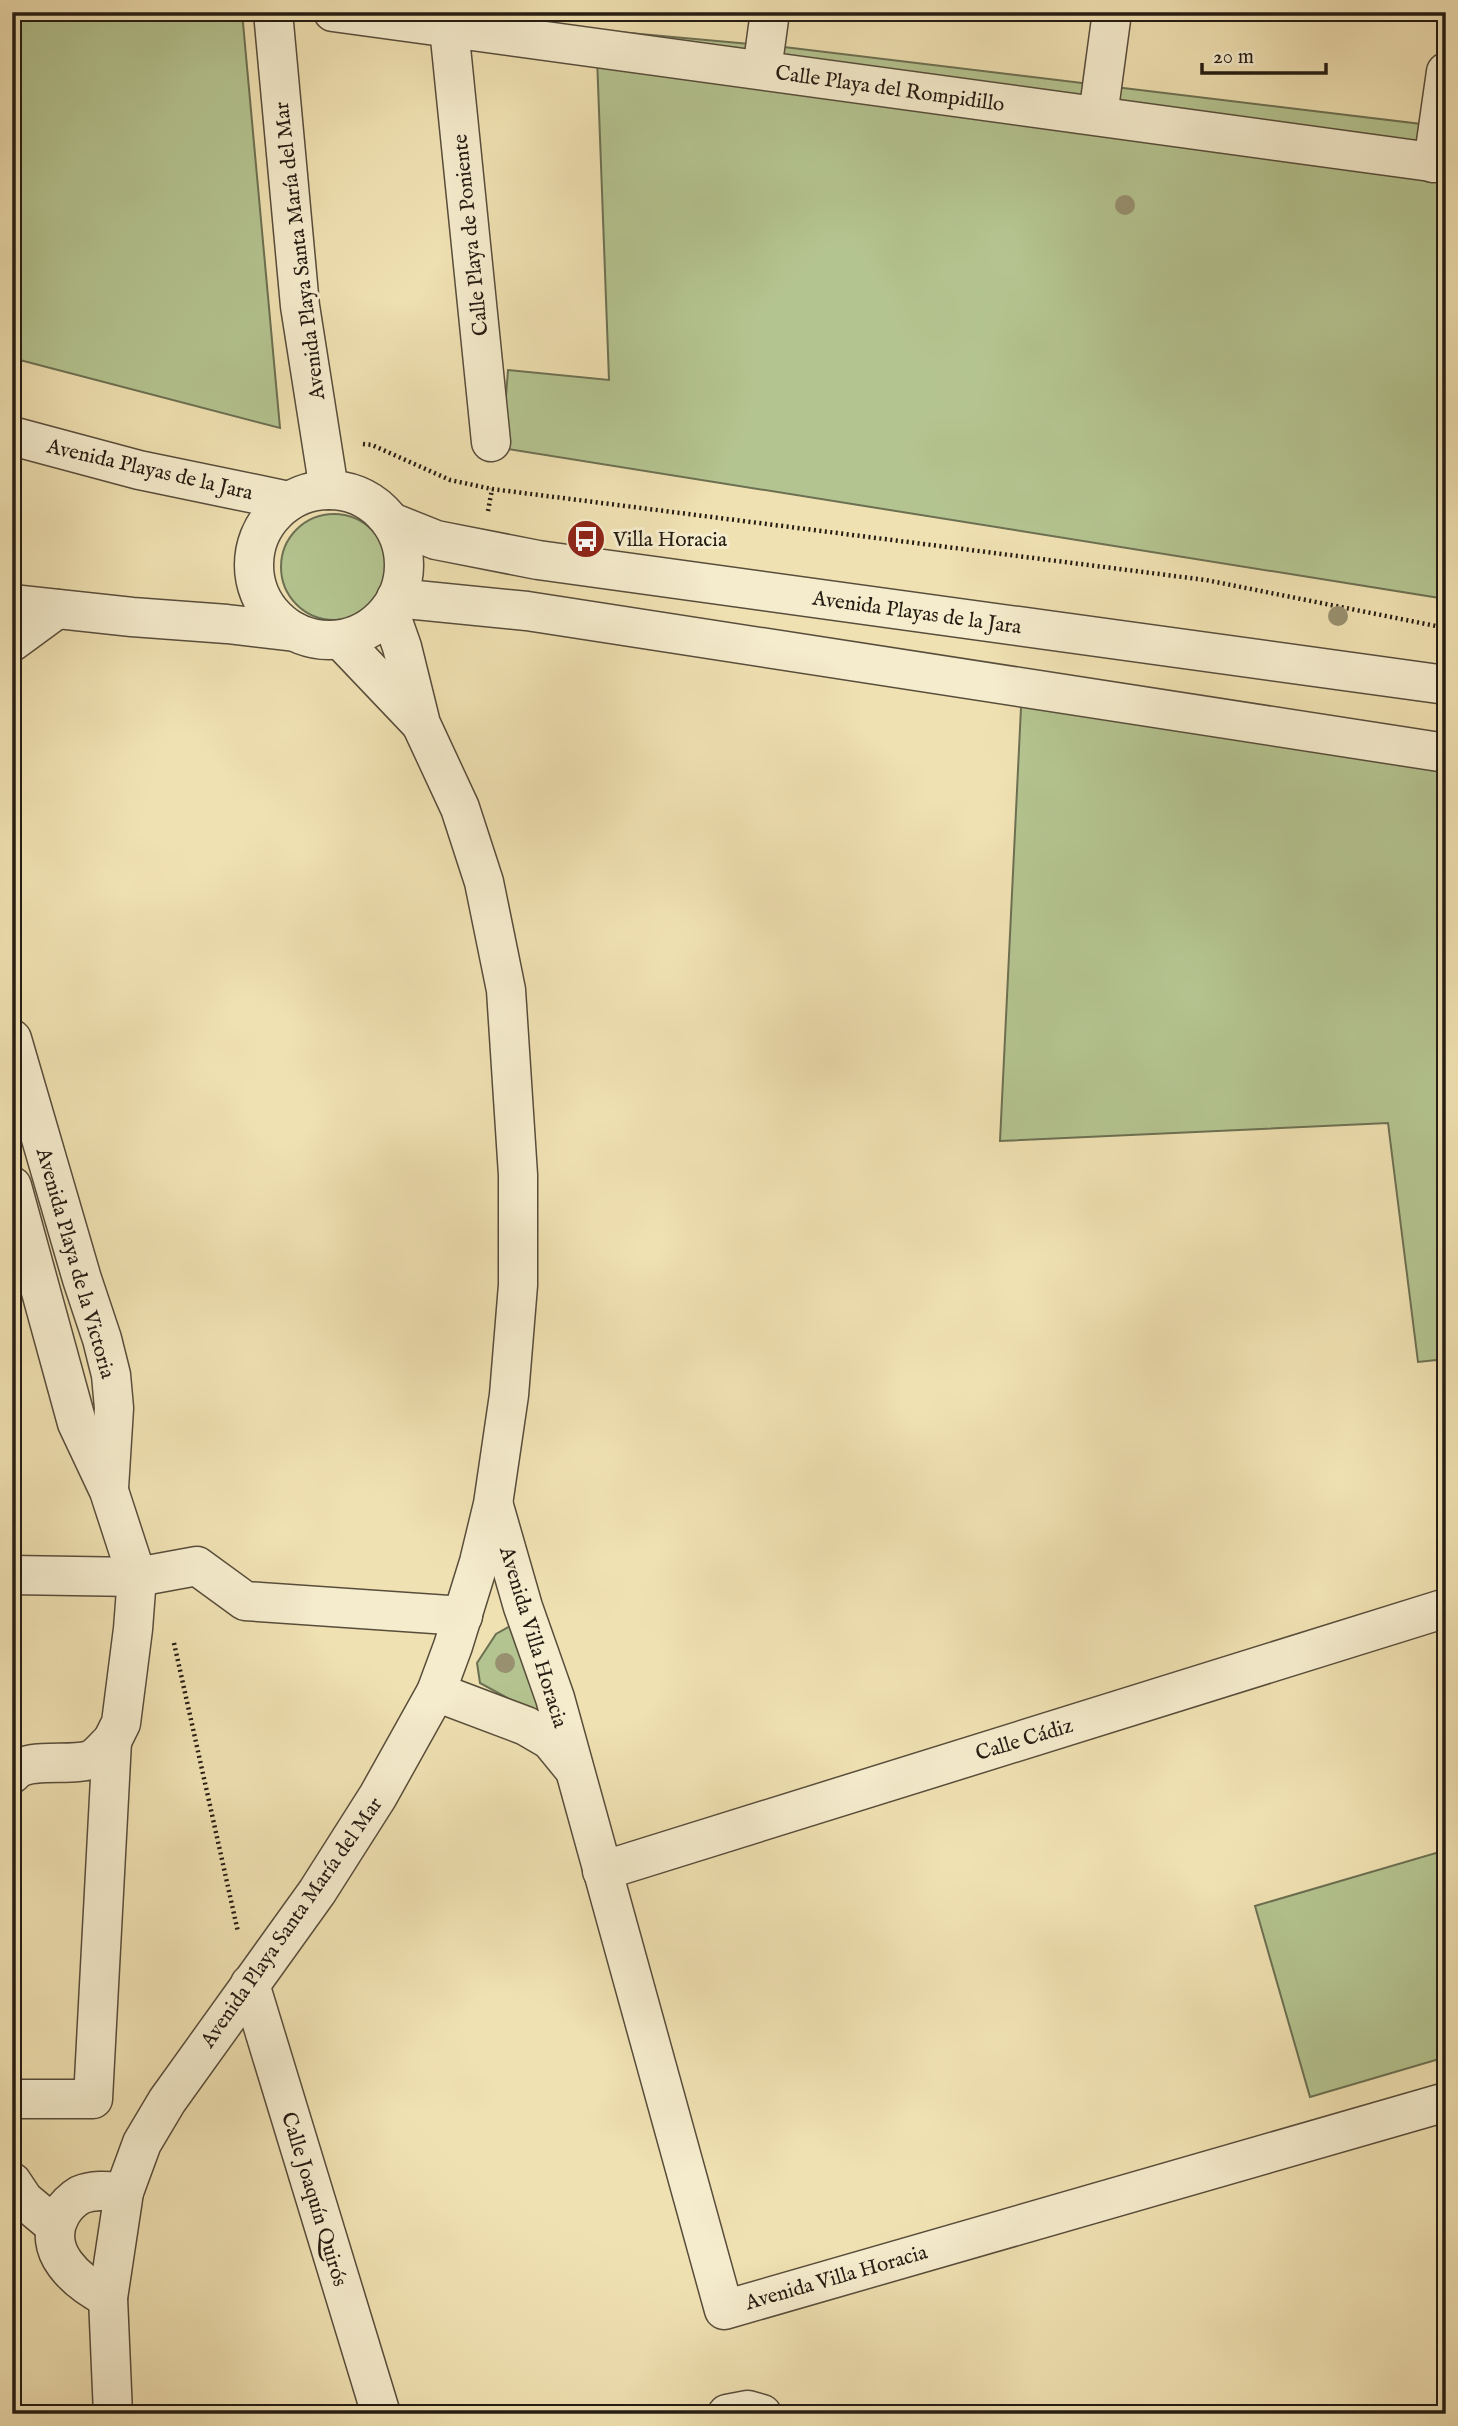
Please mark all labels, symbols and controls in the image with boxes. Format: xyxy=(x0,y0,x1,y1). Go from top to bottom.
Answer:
scale bar xyxy=(1202,32,1327,76)
text: 20 m xyxy=(1213,44,1254,71)
street label: Calle Playa del Rompidillo xyxy=(773,60,1006,119)
street label: Avenida Playa Santa María del Mar xyxy=(269,100,332,402)
street label: Calle Playa de Poniente xyxy=(447,132,496,337)
street label: Avenida Playas de la Jara xyxy=(43,433,256,508)
bus stop icon: Villa Horacia xyxy=(565,518,607,560)
place label: Villa Horacia xyxy=(612,527,728,554)
street label: Avenida Playas de la Jara xyxy=(810,585,1024,642)
street label: Avenida Playa de la Victoria xyxy=(28,1144,121,1383)
street label: Avenida Villa Horacia xyxy=(492,1543,573,1732)
street label: Calle Cádiz xyxy=(973,1713,1077,1768)
street label: Avenida Playa Santa María del Mar xyxy=(195,1792,390,2054)
street label: Calle Joaquín Quirós xyxy=(274,2109,353,2290)
street label: Avenida Villa Horacia xyxy=(741,2239,931,2318)

